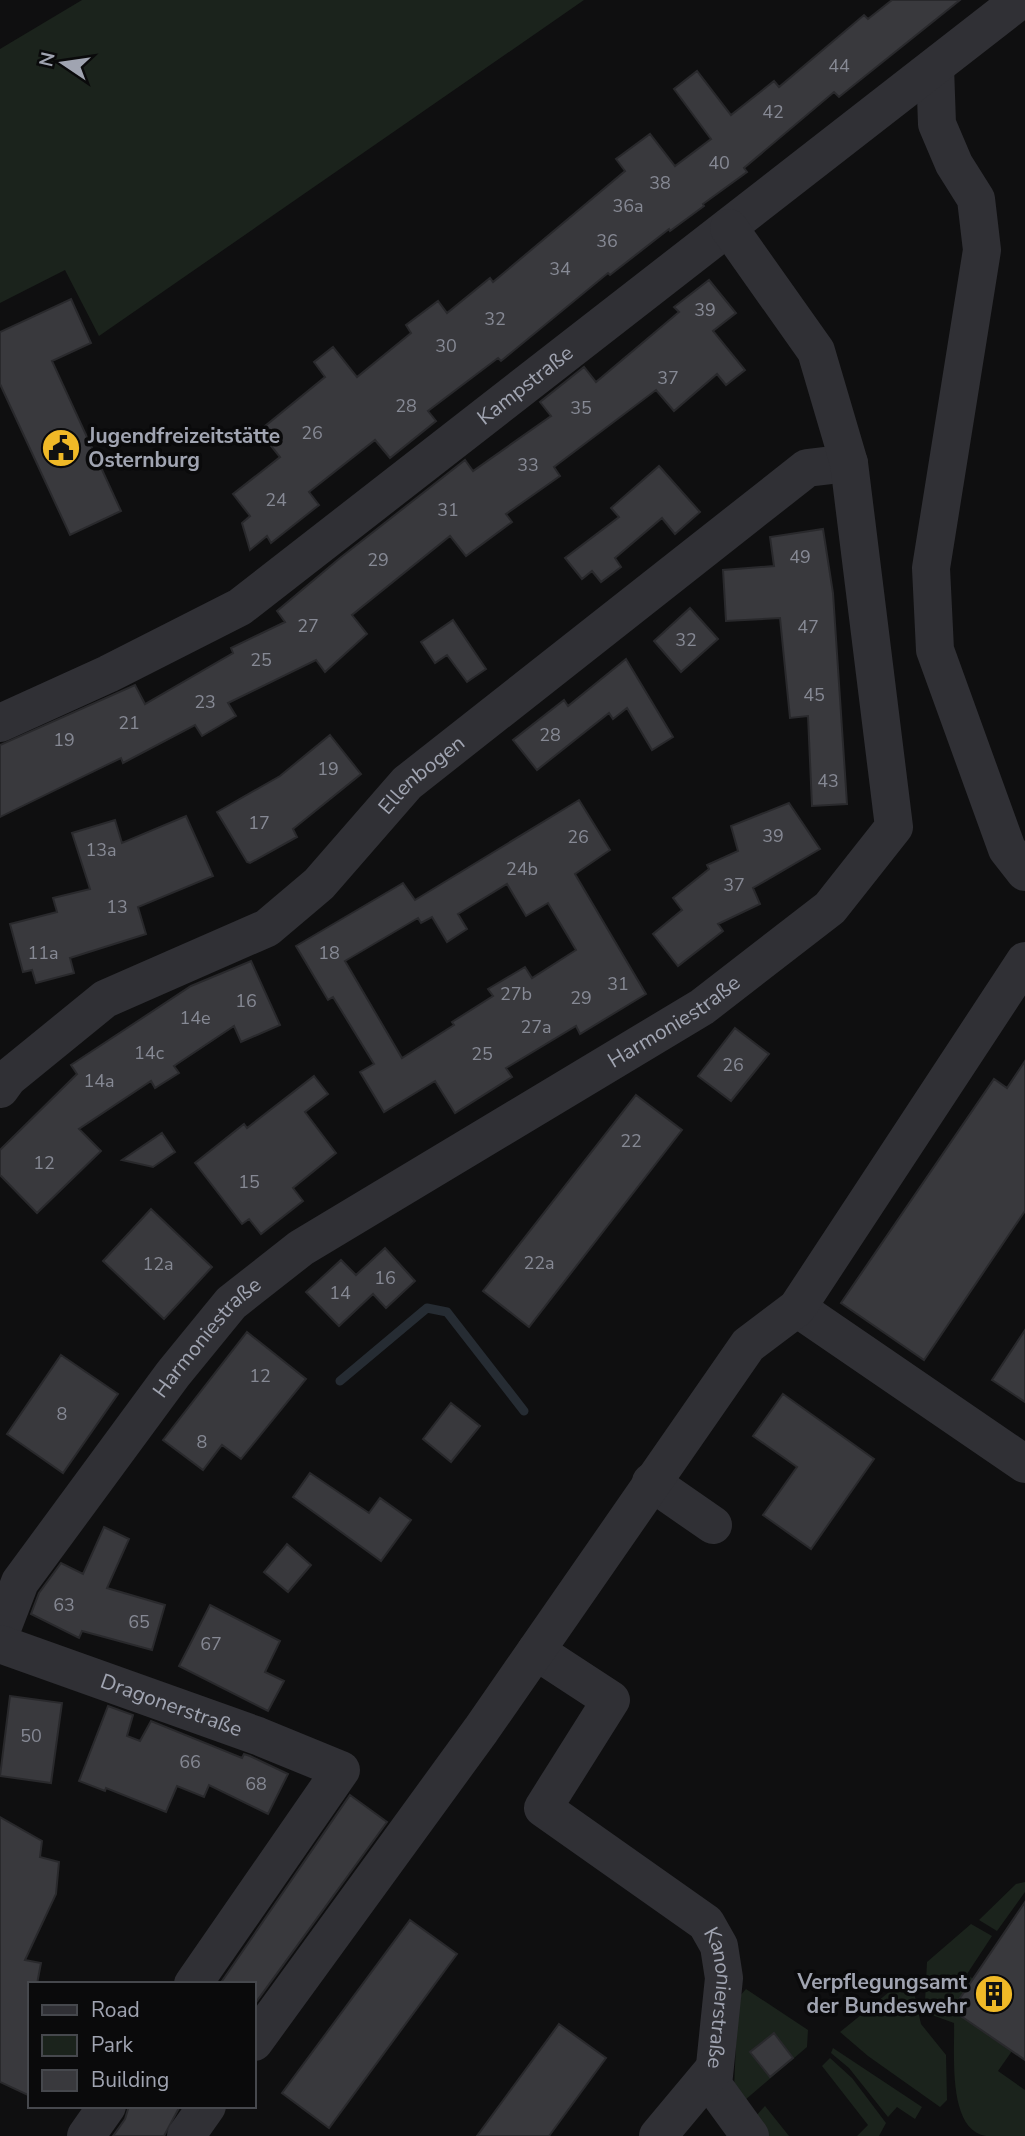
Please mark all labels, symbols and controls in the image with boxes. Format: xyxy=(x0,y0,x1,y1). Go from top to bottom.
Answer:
north arrow xyxy=(28,28,98,98)
text: N xyxy=(33,50,62,69)
house number: 44 xyxy=(828,54,850,78)
house number: 42 xyxy=(762,100,784,124)
house number: 40 xyxy=(708,151,730,175)
house number: 38 xyxy=(649,171,671,195)
house number: 36a xyxy=(612,194,644,218)
house number: 36 xyxy=(596,229,618,253)
house number: 34 xyxy=(549,257,571,281)
house number: 39 xyxy=(694,298,716,322)
house number: 32 xyxy=(484,307,506,331)
house number: 30 xyxy=(435,334,457,358)
street label: Kampstraße xyxy=(471,339,579,431)
house number: 37 xyxy=(657,366,679,390)
house number: 28 xyxy=(395,394,417,418)
house number: 35 xyxy=(570,396,592,420)
house number: 26 xyxy=(301,421,323,445)
place label: Jugendfreizeitstätte Osternburg xyxy=(87,422,280,474)
public building icon: Jugendfreizeitstätte Osternburg xyxy=(40,427,82,469)
house number: 33 xyxy=(517,453,539,477)
house number: 24 xyxy=(265,488,287,512)
house number: 31 xyxy=(437,498,459,522)
house number: 49 xyxy=(789,545,811,569)
house number: 29 xyxy=(367,548,389,572)
house number: 27 xyxy=(297,614,319,638)
house number: 47 xyxy=(797,615,819,639)
house number: 32 xyxy=(675,628,697,652)
house number: 25 xyxy=(250,648,272,672)
house number: 45 xyxy=(803,683,825,707)
house number: 23 xyxy=(194,690,216,714)
house number: 21 xyxy=(118,711,140,735)
house number: 28 xyxy=(539,723,561,747)
house number: 19 xyxy=(53,728,75,752)
street label: Ellenbogen xyxy=(372,729,471,820)
house number: 19 xyxy=(317,757,339,781)
house number: 43 xyxy=(817,769,839,793)
house number: 17 xyxy=(248,811,270,835)
house number: 39 xyxy=(762,824,784,848)
house number: 26 xyxy=(567,825,589,849)
house number: 13a xyxy=(85,838,117,862)
house number: 24b xyxy=(506,857,538,881)
house number: 37 xyxy=(723,873,745,897)
house number: 13 xyxy=(106,895,128,919)
house number: 11a xyxy=(27,941,59,965)
house number: 18 xyxy=(318,941,340,965)
street label: Harmoniestraße xyxy=(603,969,746,1074)
house number: 31 xyxy=(607,972,629,996)
house number: 27b xyxy=(500,982,532,1006)
house number: 29 xyxy=(570,986,592,1010)
house number: 16 xyxy=(235,989,257,1013)
house number: 14e xyxy=(179,1006,211,1030)
house number: 27a xyxy=(520,1015,552,1039)
house number: 14c xyxy=(134,1041,164,1065)
house number: 25 xyxy=(471,1042,493,1066)
house number: 26 xyxy=(722,1053,744,1077)
house number: 14a xyxy=(83,1069,115,1093)
house number: 22 xyxy=(620,1129,642,1153)
house number: 12 xyxy=(33,1151,55,1175)
house number: 15 xyxy=(238,1170,260,1194)
house number: 22a xyxy=(523,1251,555,1275)
house number: 12a xyxy=(142,1252,174,1276)
house number: 16 xyxy=(374,1266,396,1290)
street label: Harmoniestraße xyxy=(146,1271,267,1403)
house number: 14 xyxy=(329,1281,351,1305)
house number: 12 xyxy=(249,1364,271,1388)
house number: 8 xyxy=(57,1402,67,1426)
house number: 8 xyxy=(197,1430,207,1454)
house number: 63 xyxy=(53,1593,75,1617)
house number: 65 xyxy=(128,1610,150,1634)
house number: 67 xyxy=(200,1632,222,1656)
street label: Dragonerstraße xyxy=(97,1667,246,1743)
house number: 50 xyxy=(20,1724,42,1748)
house number: 66 xyxy=(179,1750,201,1774)
house number: 68 xyxy=(245,1772,267,1796)
street label: Kanonierstraße xyxy=(697,1922,738,2070)
place label: Verpflegungsamt der Bundeswehr xyxy=(797,1968,968,2020)
building icon: Verpflegungsamt der Bundeswehr xyxy=(973,1973,1015,2015)
legend xyxy=(28,1982,256,2108)
text: Road xyxy=(91,1996,140,2024)
text: Park xyxy=(91,2031,133,2059)
text: Building xyxy=(91,2066,169,2094)

